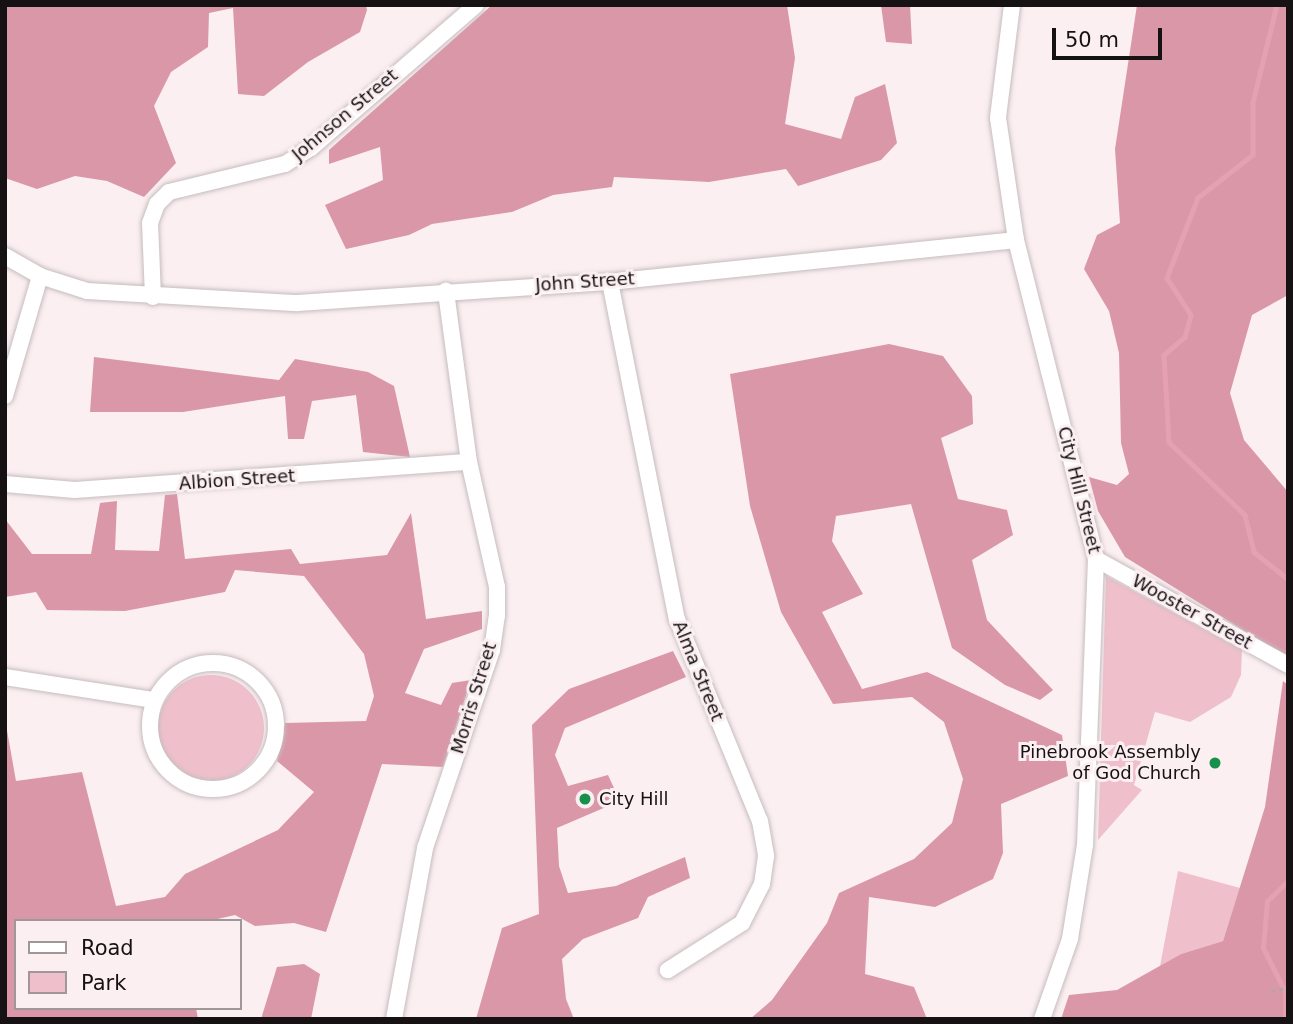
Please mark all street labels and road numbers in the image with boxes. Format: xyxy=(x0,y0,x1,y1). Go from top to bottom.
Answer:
street label: Johnson Street xyxy=(288,65,402,165)
street label: John Street xyxy=(535,268,635,296)
street label: City Hill Street xyxy=(1053,424,1105,556)
street label: Albion Street xyxy=(178,465,296,495)
street label: Wooster Street xyxy=(1128,570,1256,654)
street label: Alma Street xyxy=(668,618,728,724)
street label: Morris Street xyxy=(447,639,501,757)

